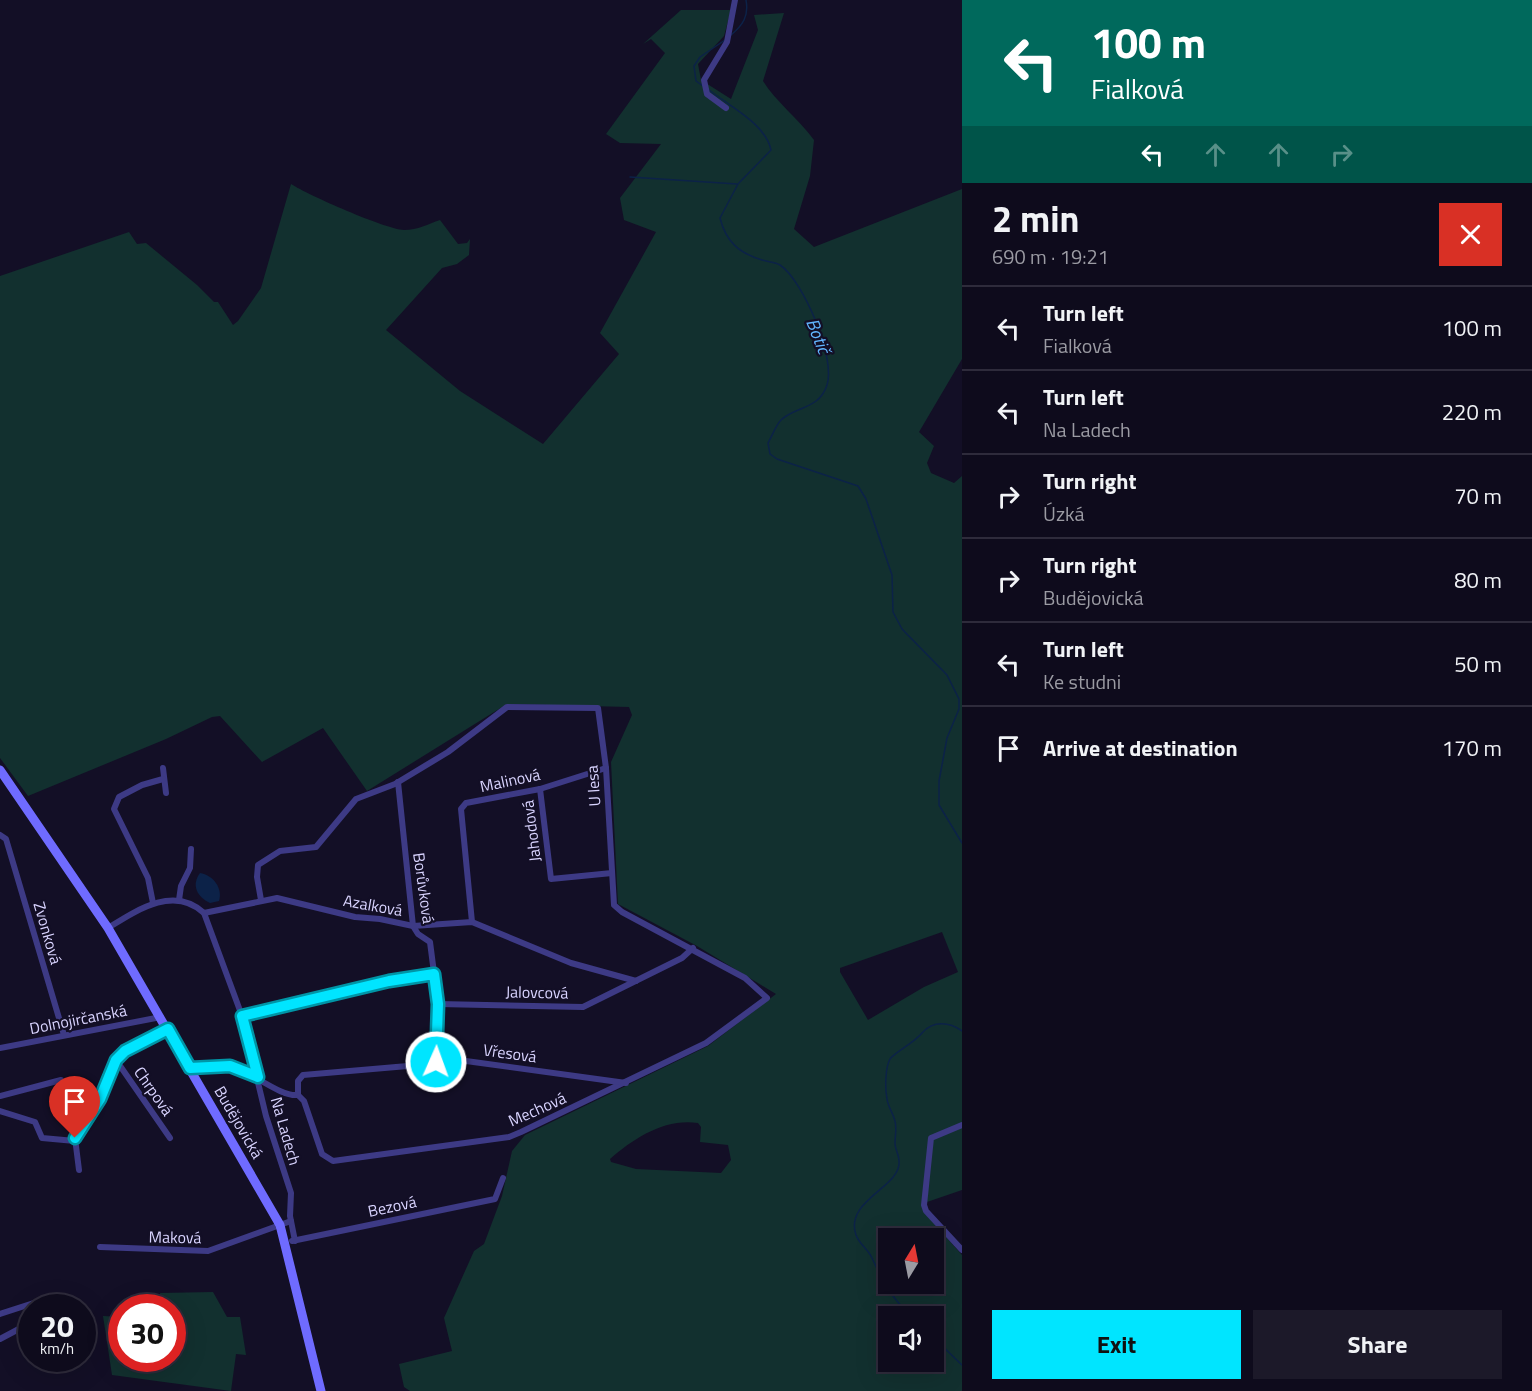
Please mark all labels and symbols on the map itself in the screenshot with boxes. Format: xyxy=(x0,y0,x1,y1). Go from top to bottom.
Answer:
water label: Botič xyxy=(799,314,839,360)
street label: Malinová xyxy=(478,762,542,798)
street label: U lesa xyxy=(580,765,606,807)
street label: Jahodová xyxy=(515,799,547,863)
street label: Borůvková xyxy=(407,851,441,925)
street label: Azalková xyxy=(341,888,405,922)
street label: Zvonková xyxy=(28,899,68,967)
street label: Jalovcová xyxy=(505,979,569,1005)
street label: Dolnojirčanská xyxy=(27,998,129,1040)
position arrow xyxy=(404,1030,468,1094)
street label: Vřesová xyxy=(482,1037,538,1069)
street label: Chrpová xyxy=(128,1062,180,1120)
pin xyxy=(49,1076,100,1138)
street label: Budějovická xyxy=(208,1081,270,1163)
street label: Mechová xyxy=(504,1086,570,1132)
street label: Na Ladech xyxy=(265,1094,307,1168)
street label: Bezová xyxy=(366,1189,418,1223)
street label: Maková xyxy=(148,1225,202,1249)
north arrow xyxy=(878,1228,944,1294)
speed limit sign: 30 xyxy=(108,1294,186,1372)

